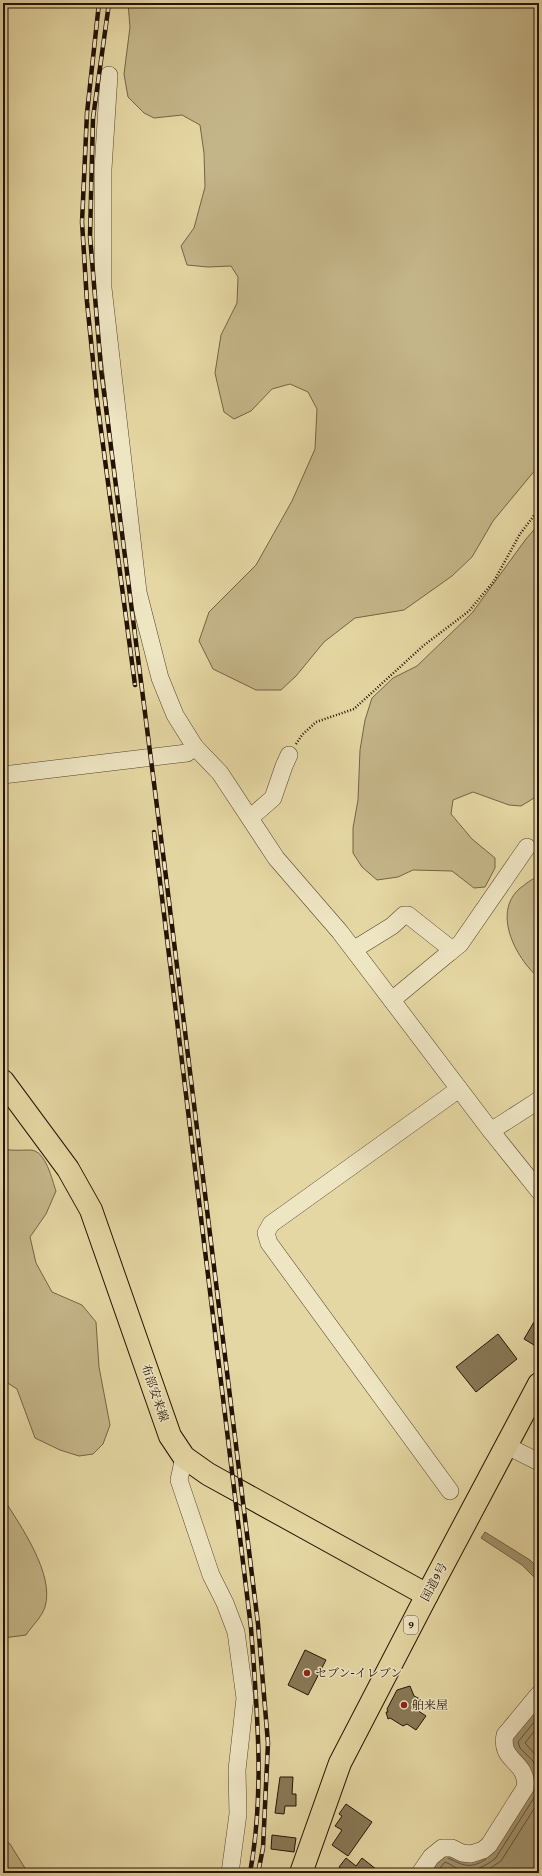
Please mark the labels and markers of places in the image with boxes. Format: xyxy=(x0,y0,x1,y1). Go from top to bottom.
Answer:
place label: セブン-イレブン xyxy=(315,1664,402,1681)
marker: セブン-イレブン xyxy=(302,1668,312,1678)
place label: 舶来屋 xyxy=(412,1696,448,1713)
marker: 舶来屋 xyxy=(399,1700,409,1710)

